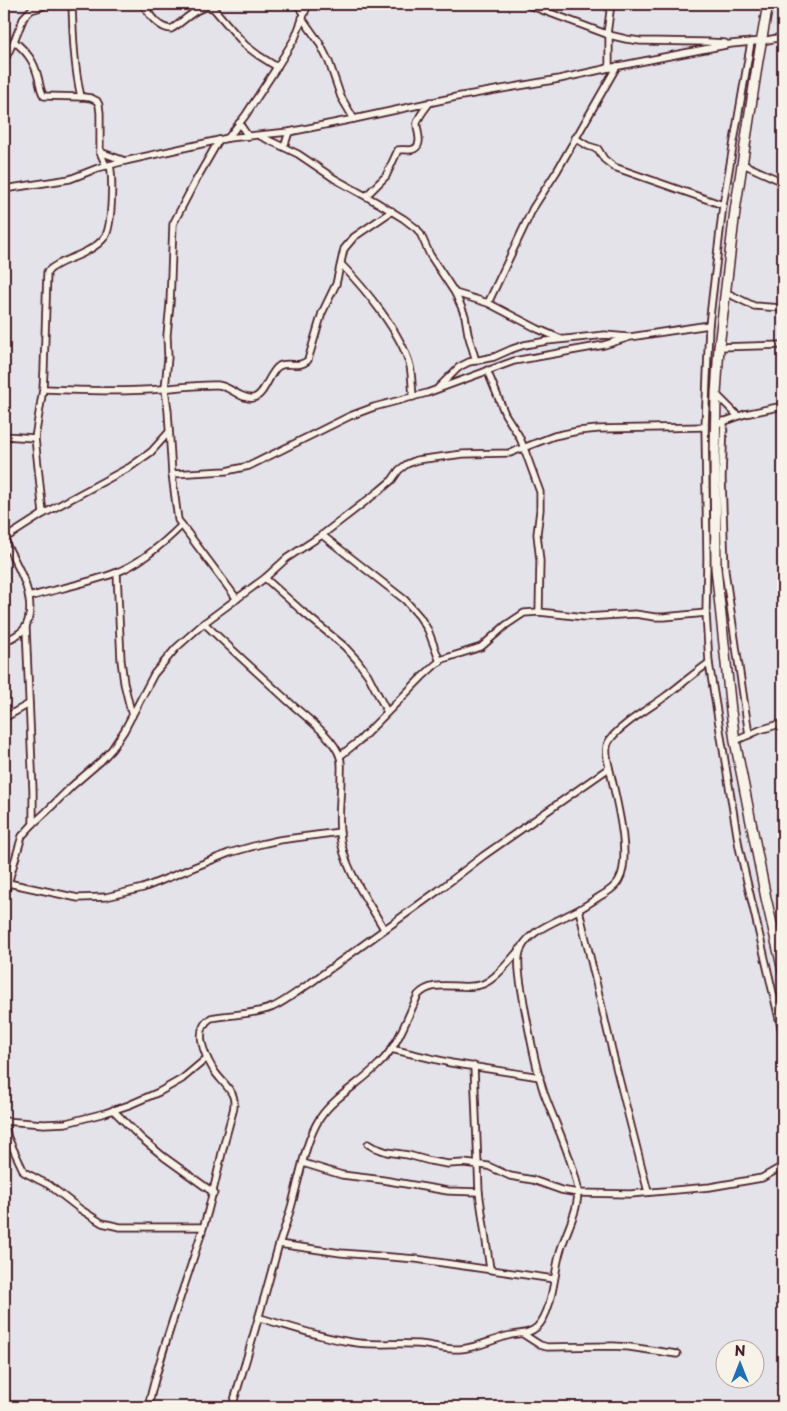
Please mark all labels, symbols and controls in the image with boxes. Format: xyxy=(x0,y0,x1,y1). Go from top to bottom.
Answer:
north arrow xyxy=(714,1338,764,1388)
text: N xyxy=(734,1340,746,1361)

